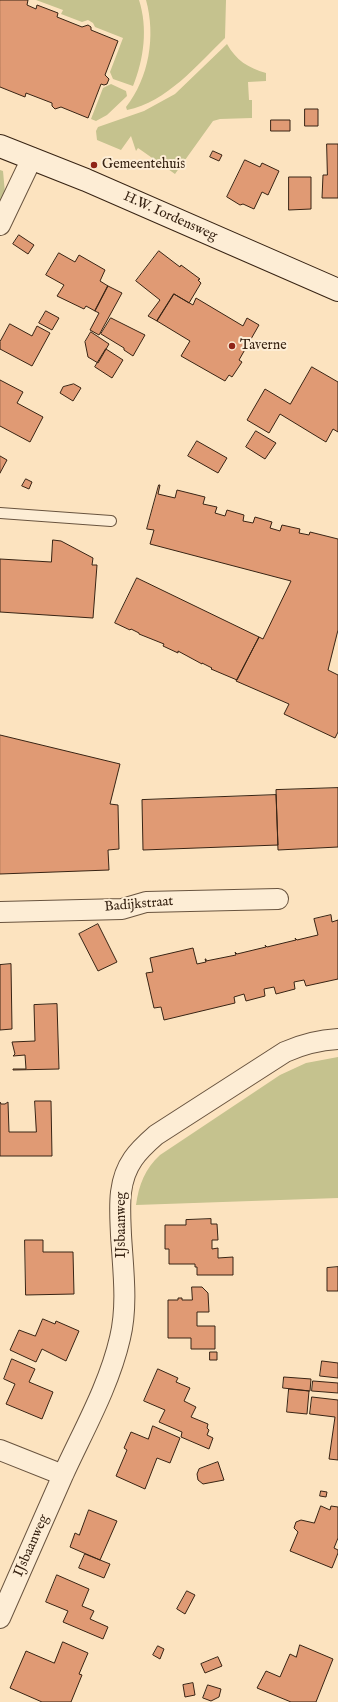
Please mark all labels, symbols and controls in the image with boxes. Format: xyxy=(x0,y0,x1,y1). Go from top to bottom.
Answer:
place label: Gemeentehuis xyxy=(102,157,185,173)
marker: Gemeentehuis xyxy=(89,160,99,170)
street label: H.W. Iordensweg xyxy=(120,189,220,245)
place label: Taverne xyxy=(240,338,287,354)
marker: Taverne xyxy=(227,341,237,351)
street label: Badijkstraat xyxy=(104,894,174,916)
street label: IJsbaanweg xyxy=(114,1192,130,1258)
street label: IJsbaanweg xyxy=(11,1512,53,1580)

